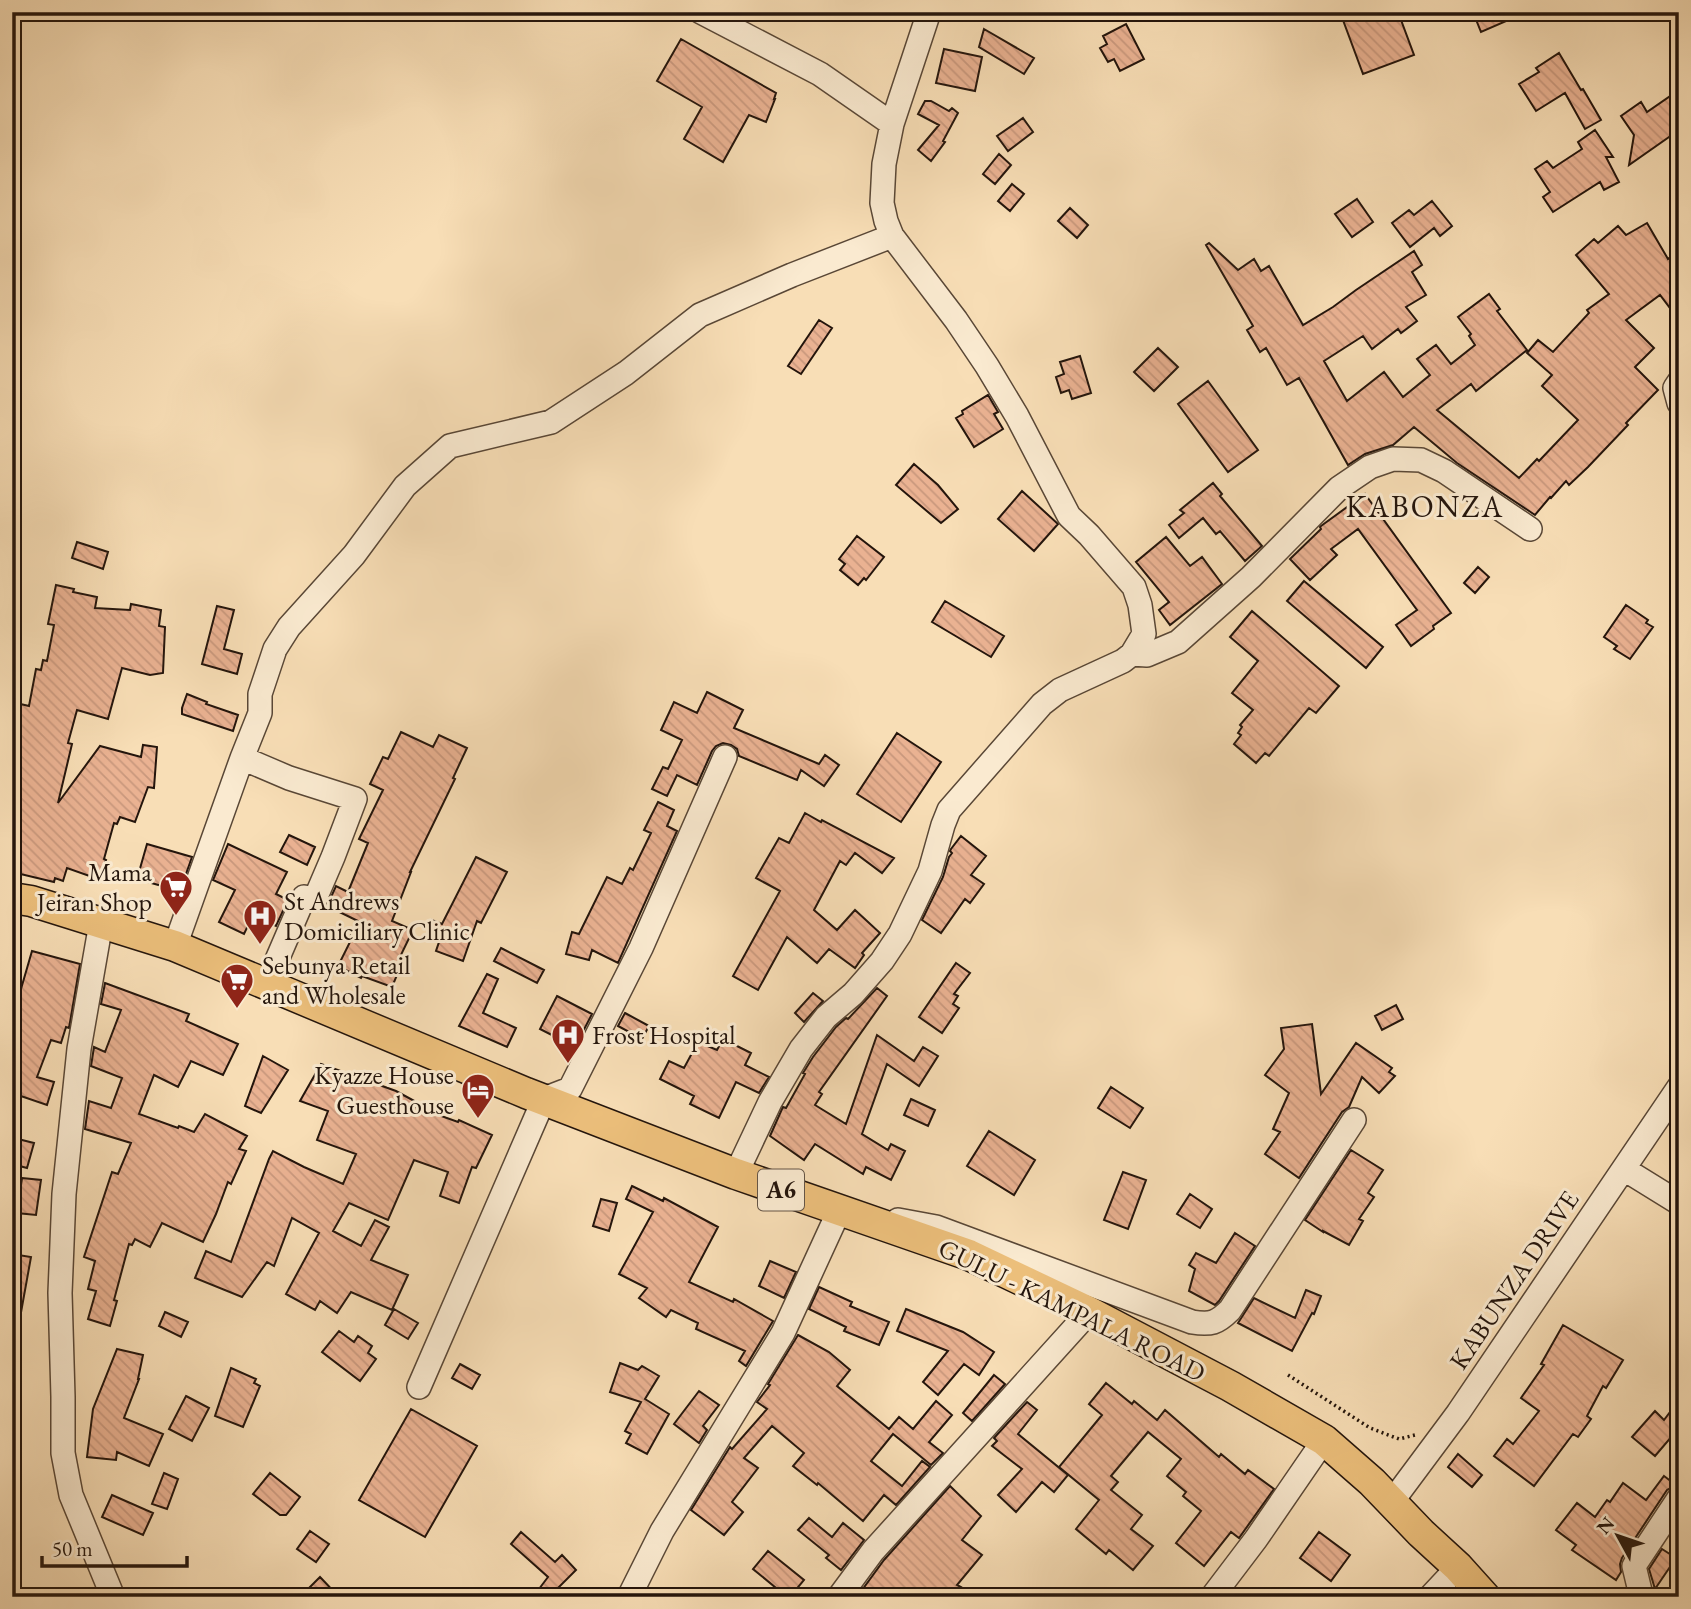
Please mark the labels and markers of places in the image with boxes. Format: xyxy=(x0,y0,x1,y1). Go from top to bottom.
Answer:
place label: Mama Jeiran Shop xyxy=(35,855,153,919)
supermarket icon: Mama Jeiran Shop xyxy=(157,868,195,917)
place label: St Andrews Domiciliary Clinic xyxy=(284,884,470,948)
hospital icon: St Andrews Domiciliary Clinic xyxy=(241,897,279,946)
place label: Sebunya Retail and Wholesale xyxy=(262,948,410,1012)
supermarket icon: Sebunya Retail and Wholesale xyxy=(218,961,256,1010)
hospital icon: Frost Hospital xyxy=(549,1016,587,1065)
place label: Frost Hospital xyxy=(592,1018,736,1052)
place label: Kyazze House Guesthouse xyxy=(314,1058,454,1122)
hotel icon: Kyazze House Guesthouse xyxy=(459,1071,497,1120)

